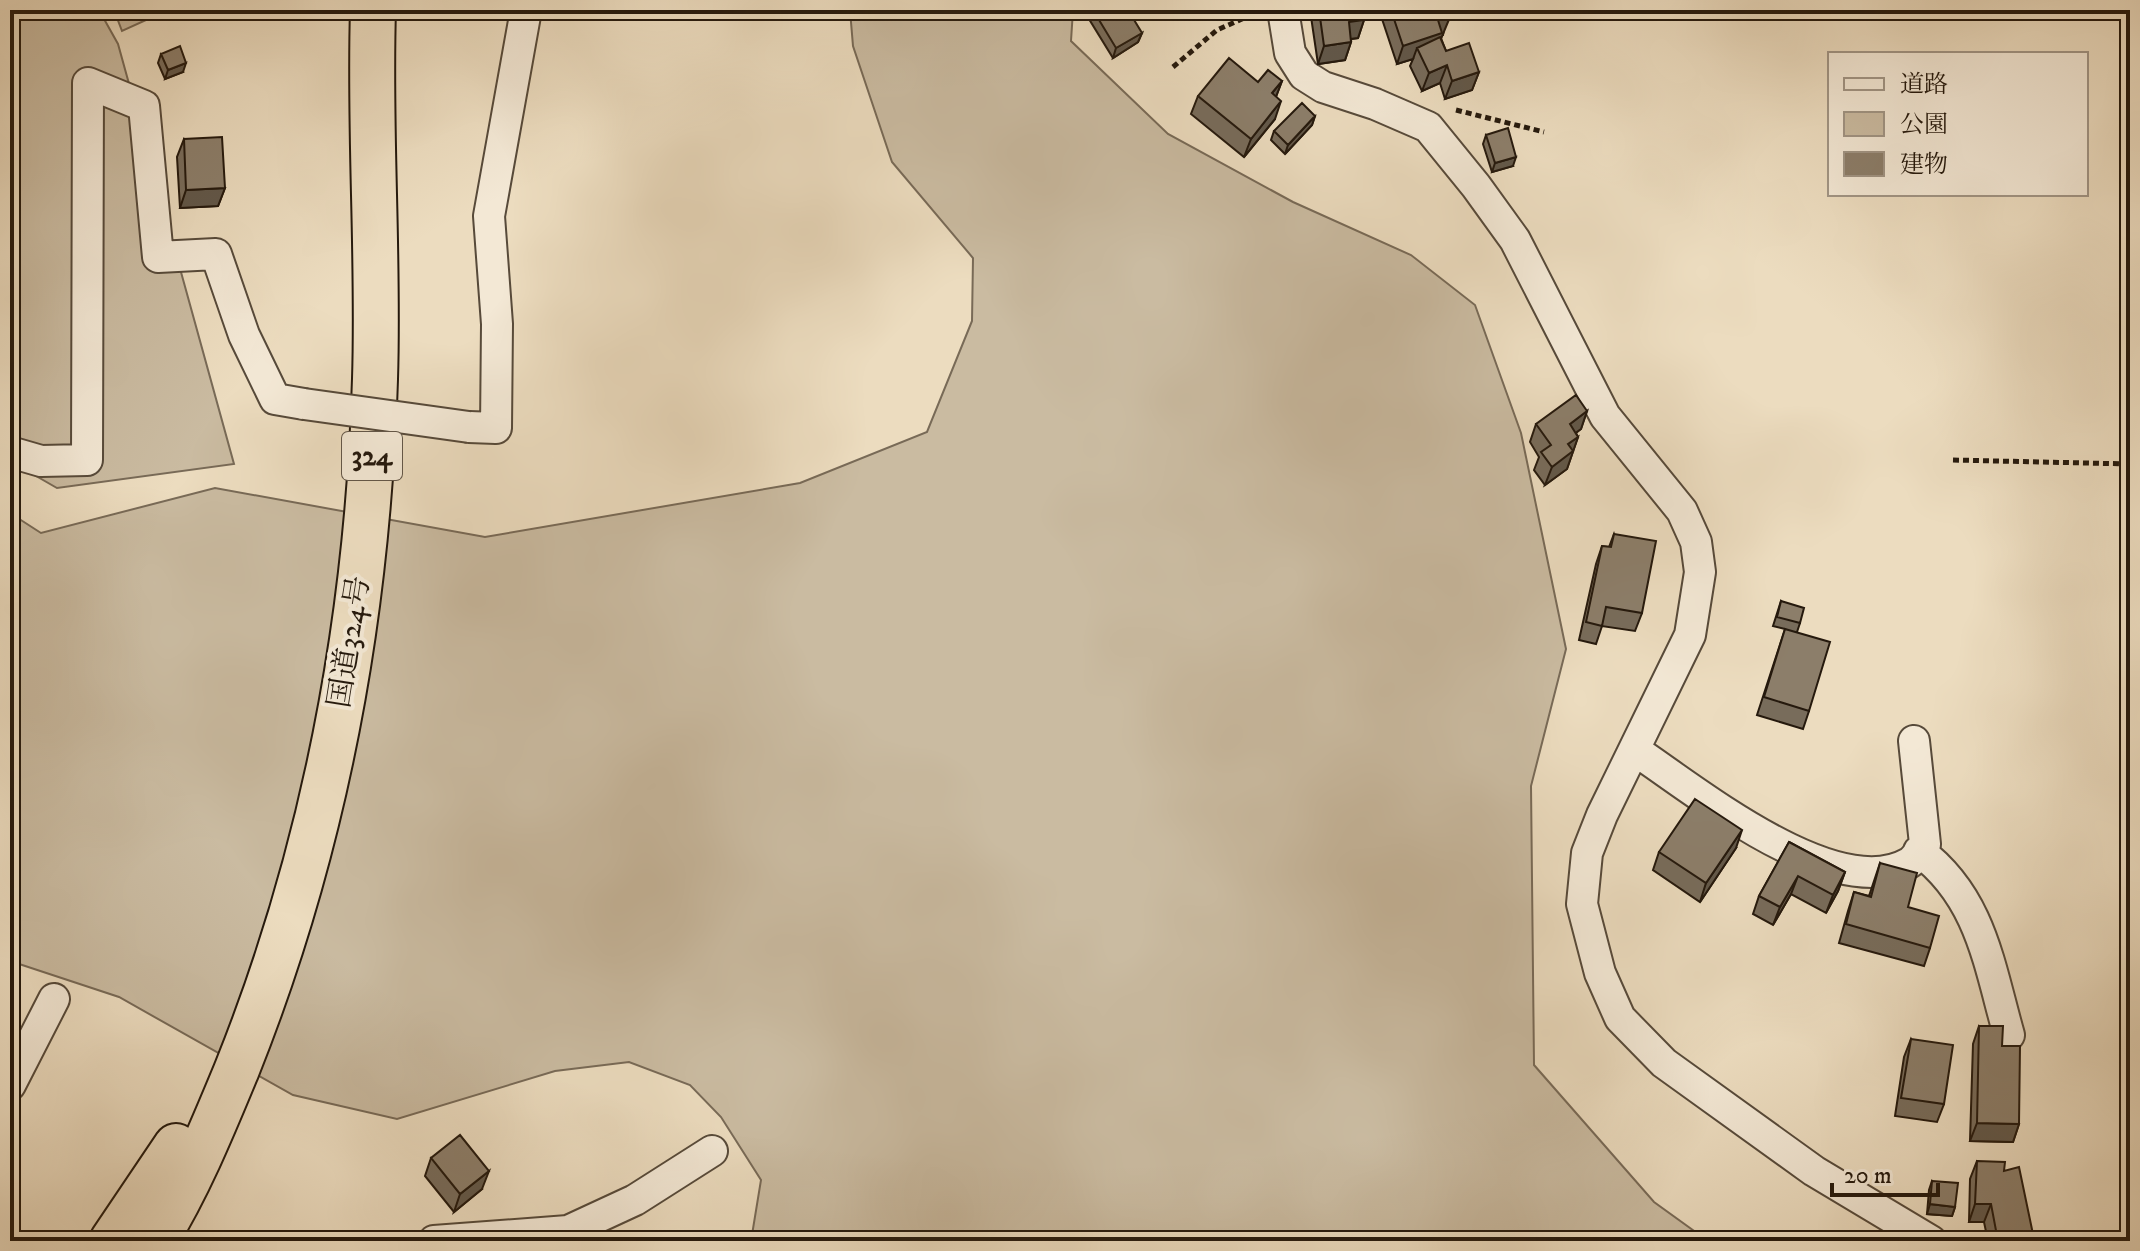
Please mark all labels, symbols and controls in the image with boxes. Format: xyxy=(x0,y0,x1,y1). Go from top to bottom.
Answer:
legend xyxy=(1828,52,2088,196)
text: 道路 xyxy=(1900,70,1948,100)
text: 公園 xyxy=(1900,110,1948,140)
text: 建物 xyxy=(1900,150,1948,180)
road number: 324 xyxy=(342,432,402,480)
street label: 国道324号 xyxy=(321,573,379,711)
scale bar xyxy=(1832,1147,1938,1197)
text: 20 m xyxy=(1844,1161,1892,1191)

